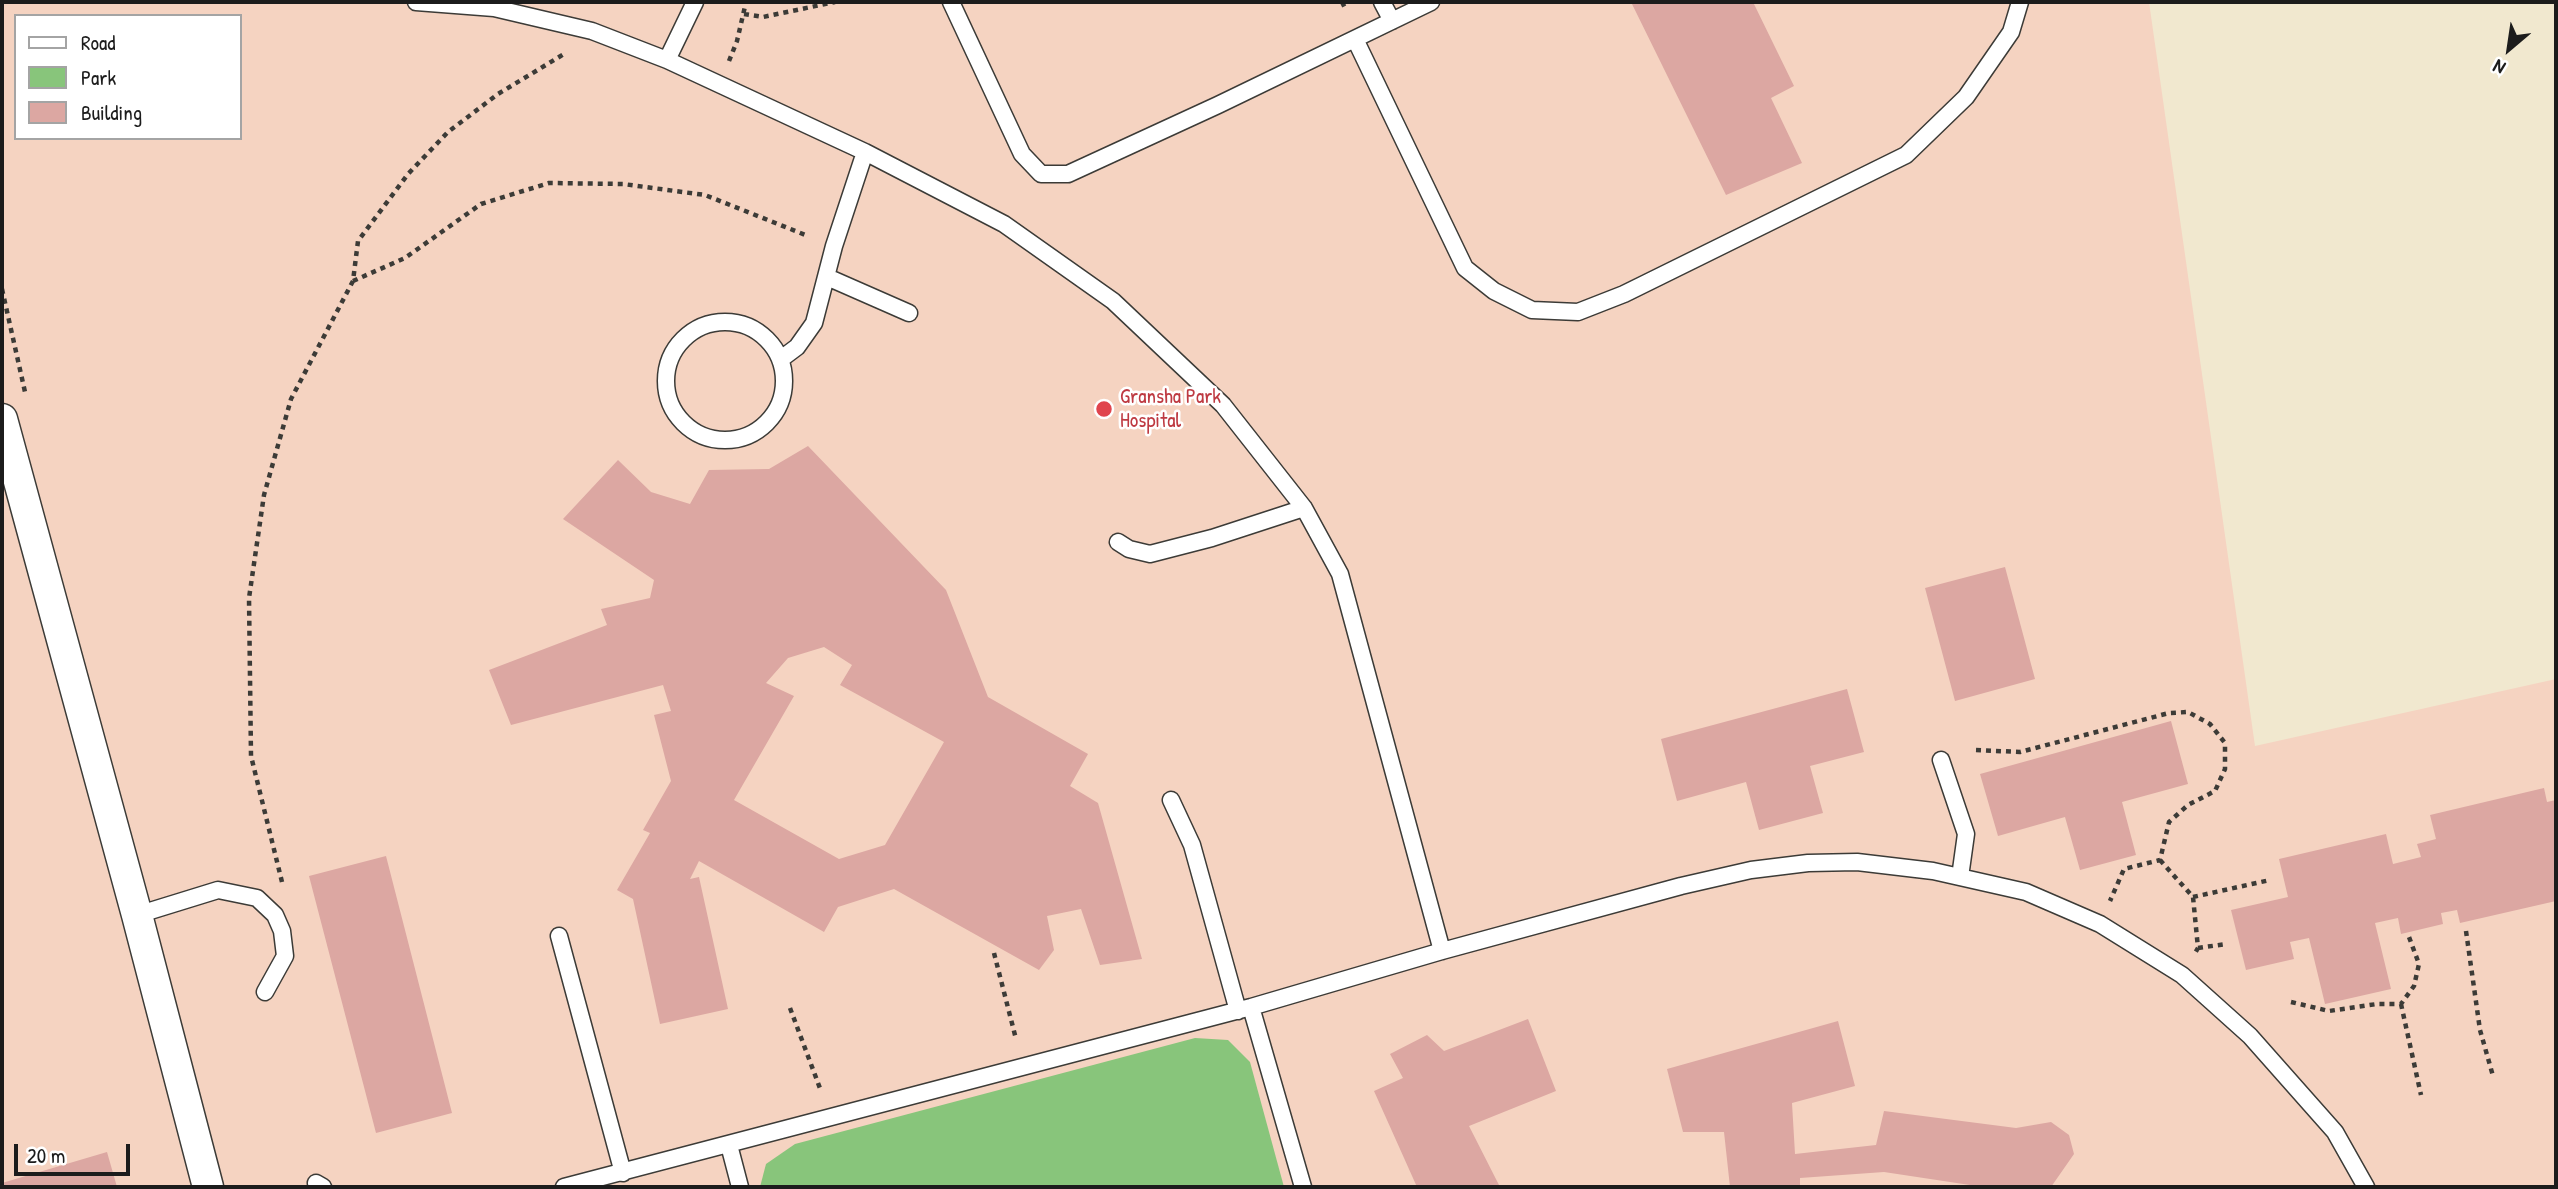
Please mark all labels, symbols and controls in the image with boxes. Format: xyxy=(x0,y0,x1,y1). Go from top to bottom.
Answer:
legend xyxy=(14,14,242,140)
north arrow xyxy=(2474,14,2544,84)
text: Road xyxy=(81,28,115,57)
text: N xyxy=(2488,54,2510,81)
text: Park xyxy=(81,63,116,92)
text: Building xyxy=(81,98,142,127)
place label: Gransha Park Hospital xyxy=(1120,384,1221,434)
marker: Gransha Park Hospital xyxy=(1094,399,1114,419)
scale bar xyxy=(18,1130,133,1174)
text: 20 m xyxy=(27,1141,65,1170)

